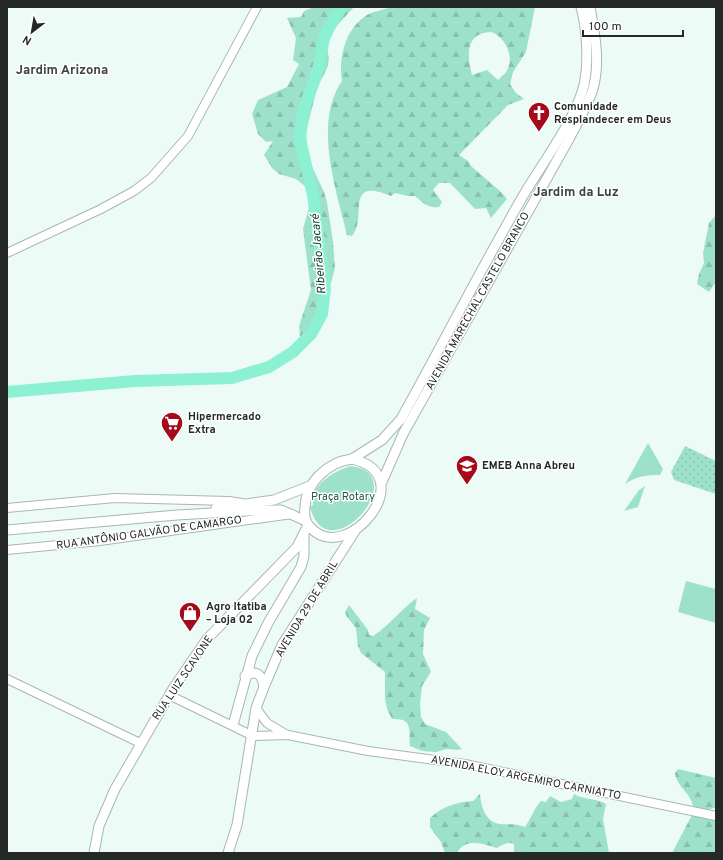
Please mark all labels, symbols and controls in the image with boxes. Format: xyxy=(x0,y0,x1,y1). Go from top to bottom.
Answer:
north arrow xyxy=(12,12,52,52)
scale bar xyxy=(583,12,683,38)
text: 100 m xyxy=(589,19,622,35)
text: N xyxy=(20,32,34,48)
district label: Jardim Arizona xyxy=(16,63,108,79)
church icon: Comunidade Resplandecer em Deus xyxy=(526,100,552,133)
place label: Comunidade Resplandecer em Deus xyxy=(554,100,671,127)
district label: Jardim da Luz xyxy=(533,185,619,201)
street label: AVENIDA MARECHAL CASTELO BRANCO xyxy=(423,210,533,392)
water label: Ribeirão Jacaré xyxy=(307,212,330,295)
supermarket icon: Hipermercado Extra xyxy=(159,410,185,443)
place label: Hipermercado Extra xyxy=(188,410,261,437)
school or university icon: EMEB Anna Abreu xyxy=(454,453,480,486)
place label: EMEB Anna Abreu xyxy=(482,459,575,473)
park label: Praça Rotary xyxy=(311,490,375,504)
street label: RUA ANTÔNIO GALVÃO DE CAMARGO xyxy=(55,512,243,553)
street label: AVENIDA 29 DE ABRIL xyxy=(273,558,341,660)
shop icon: Agro Itatiba – Loja 02 xyxy=(177,600,203,633)
place label: Agro Itatiba – Loja 02 xyxy=(206,600,267,627)
street label: RUA LUIZ SCAVONE xyxy=(149,633,217,723)
street label: AVENIDA ELOY ARGEMIRO CARNIATTO xyxy=(430,753,622,803)

